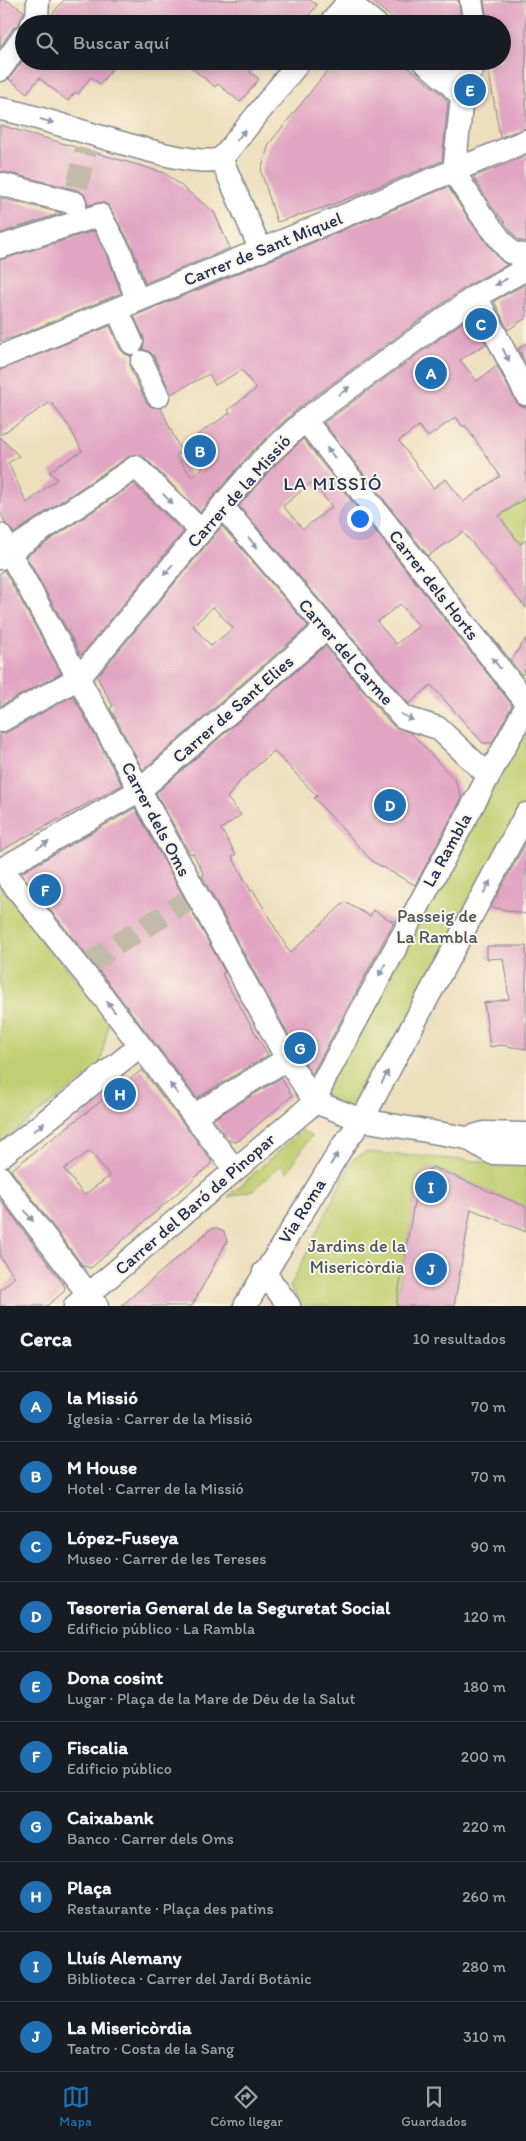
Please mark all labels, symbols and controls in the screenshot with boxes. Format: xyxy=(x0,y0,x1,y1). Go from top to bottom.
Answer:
search box xyxy=(15,15,511,70)
icon: search xyxy=(33,29,61,57)
text: Buscar aquí xyxy=(73,31,169,54)
pin: E xyxy=(454,71,486,109)
one-way arrow xyxy=(40,118,55,126)
one-way arrow xyxy=(236,129,247,142)
street label: Carrer de Sant Miquel xyxy=(180,207,346,291)
one-way arrow xyxy=(494,278,507,287)
pin: C xyxy=(465,305,497,343)
one-way arrow xyxy=(502,348,510,362)
pin: A xyxy=(415,354,447,392)
one-way arrow xyxy=(337,385,350,396)
street label: Carrer de la Missió xyxy=(182,430,296,552)
pin: B xyxy=(184,432,216,470)
one-way arrow xyxy=(325,447,336,460)
district label: LA MISSIÓ xyxy=(283,472,383,495)
one-way arrow xyxy=(162,493,174,505)
your location xyxy=(347,506,373,532)
street label: Carrer dels Horts xyxy=(384,525,484,645)
one-way arrow xyxy=(248,536,259,549)
one-way arrow xyxy=(163,563,174,576)
street label: Carrer del Carme xyxy=(294,594,398,710)
street label: Carrer de Sant Elies xyxy=(168,650,298,768)
one-way arrow xyxy=(490,657,501,670)
one-way arrow xyxy=(399,712,414,721)
street label: Carrer dels Oms xyxy=(117,758,195,880)
pin: D xyxy=(374,786,406,824)
street label: La Rambla xyxy=(418,808,477,891)
one-way arrow xyxy=(36,841,50,849)
pin: F xyxy=(29,871,61,909)
one-way arrow xyxy=(483,880,491,894)
park label: Passeig de La Rambla xyxy=(396,905,478,948)
one-way arrow xyxy=(378,963,386,978)
one-way arrow xyxy=(105,1001,116,1014)
pin: G xyxy=(284,1029,316,1067)
one-way arrow xyxy=(381,1069,389,1084)
pin: H xyxy=(104,1075,136,1113)
one-way arrow xyxy=(169,1082,179,1096)
one-way arrow xyxy=(32,1122,45,1133)
street label: Carrer del Baró de Pinopar xyxy=(110,1128,280,1280)
one-way arrow xyxy=(329,1153,338,1166)
pin: I xyxy=(415,1168,447,1206)
street label: Via Roma xyxy=(273,1174,331,1248)
one-way arrow xyxy=(24,1209,35,1222)
park label: Jardins de la Misericòrdia xyxy=(308,1235,407,1278)
pin: J xyxy=(415,1250,447,1288)
text: Cerca xyxy=(20,1326,72,1351)
text: 10 resultados xyxy=(412,1329,506,1348)
text: la Missió xyxy=(67,1386,138,1409)
text: A xyxy=(31,1397,41,1416)
text: 70 m xyxy=(471,1397,506,1416)
text: Iglesia · Carrer de la Missió xyxy=(67,1409,252,1428)
text: M House xyxy=(67,1456,137,1479)
text: B xyxy=(31,1467,41,1486)
text: 70 m xyxy=(471,1467,506,1486)
text: Hotel · Carrer de la Missió xyxy=(67,1479,244,1498)
text: López-Fuseya xyxy=(67,1526,178,1549)
text: C xyxy=(31,1537,41,1556)
text: 90 m xyxy=(471,1537,506,1556)
text: Museo · Carrer de les Tereses xyxy=(67,1549,267,1568)
text: Tesoreria General de la Seguretat Social xyxy=(67,1596,390,1619)
text: D xyxy=(31,1607,41,1626)
text: 120 m xyxy=(463,1607,506,1626)
text: Edificio público · La Rambla xyxy=(67,1619,255,1638)
text: Dona cosint xyxy=(67,1666,163,1689)
text: E xyxy=(32,1677,40,1696)
text: 180 m xyxy=(463,1677,506,1696)
text: Lugar · Plaça de la Mare de Déu de la Salut xyxy=(67,1689,356,1708)
text: Fiscalia xyxy=(67,1736,128,1759)
text: F xyxy=(32,1747,40,1766)
text: 200 m xyxy=(461,1747,506,1766)
text: Edificio público xyxy=(67,1759,172,1778)
text: Caixabank xyxy=(67,1806,154,1829)
text: G xyxy=(30,1817,42,1836)
text: 220 m xyxy=(462,1817,506,1836)
text: Banco · Carrer dels Oms xyxy=(67,1829,234,1848)
text: Plaça xyxy=(67,1876,111,1899)
text: H xyxy=(30,1887,42,1906)
text: 260 m xyxy=(462,1887,506,1906)
text: Restaurante · Plaça des patins xyxy=(67,1899,274,1918)
text: Lluís Alemany xyxy=(67,1946,182,1969)
text: I xyxy=(33,1957,39,1976)
text: 280 m xyxy=(462,1957,506,1976)
text: Biblioteca · Carrer del Jardí Botànic xyxy=(67,1969,312,1988)
text: La Misericòrdia xyxy=(67,2016,192,2039)
text: J xyxy=(32,2027,40,2046)
text: 310 m xyxy=(463,2027,506,2046)
text: Teatro · Costa de la Sang xyxy=(67,2039,234,2058)
tab: Mapa xyxy=(59,2083,92,2130)
tab: Cómo llegar xyxy=(210,2083,283,2130)
tab: Guardados xyxy=(401,2083,467,2130)

